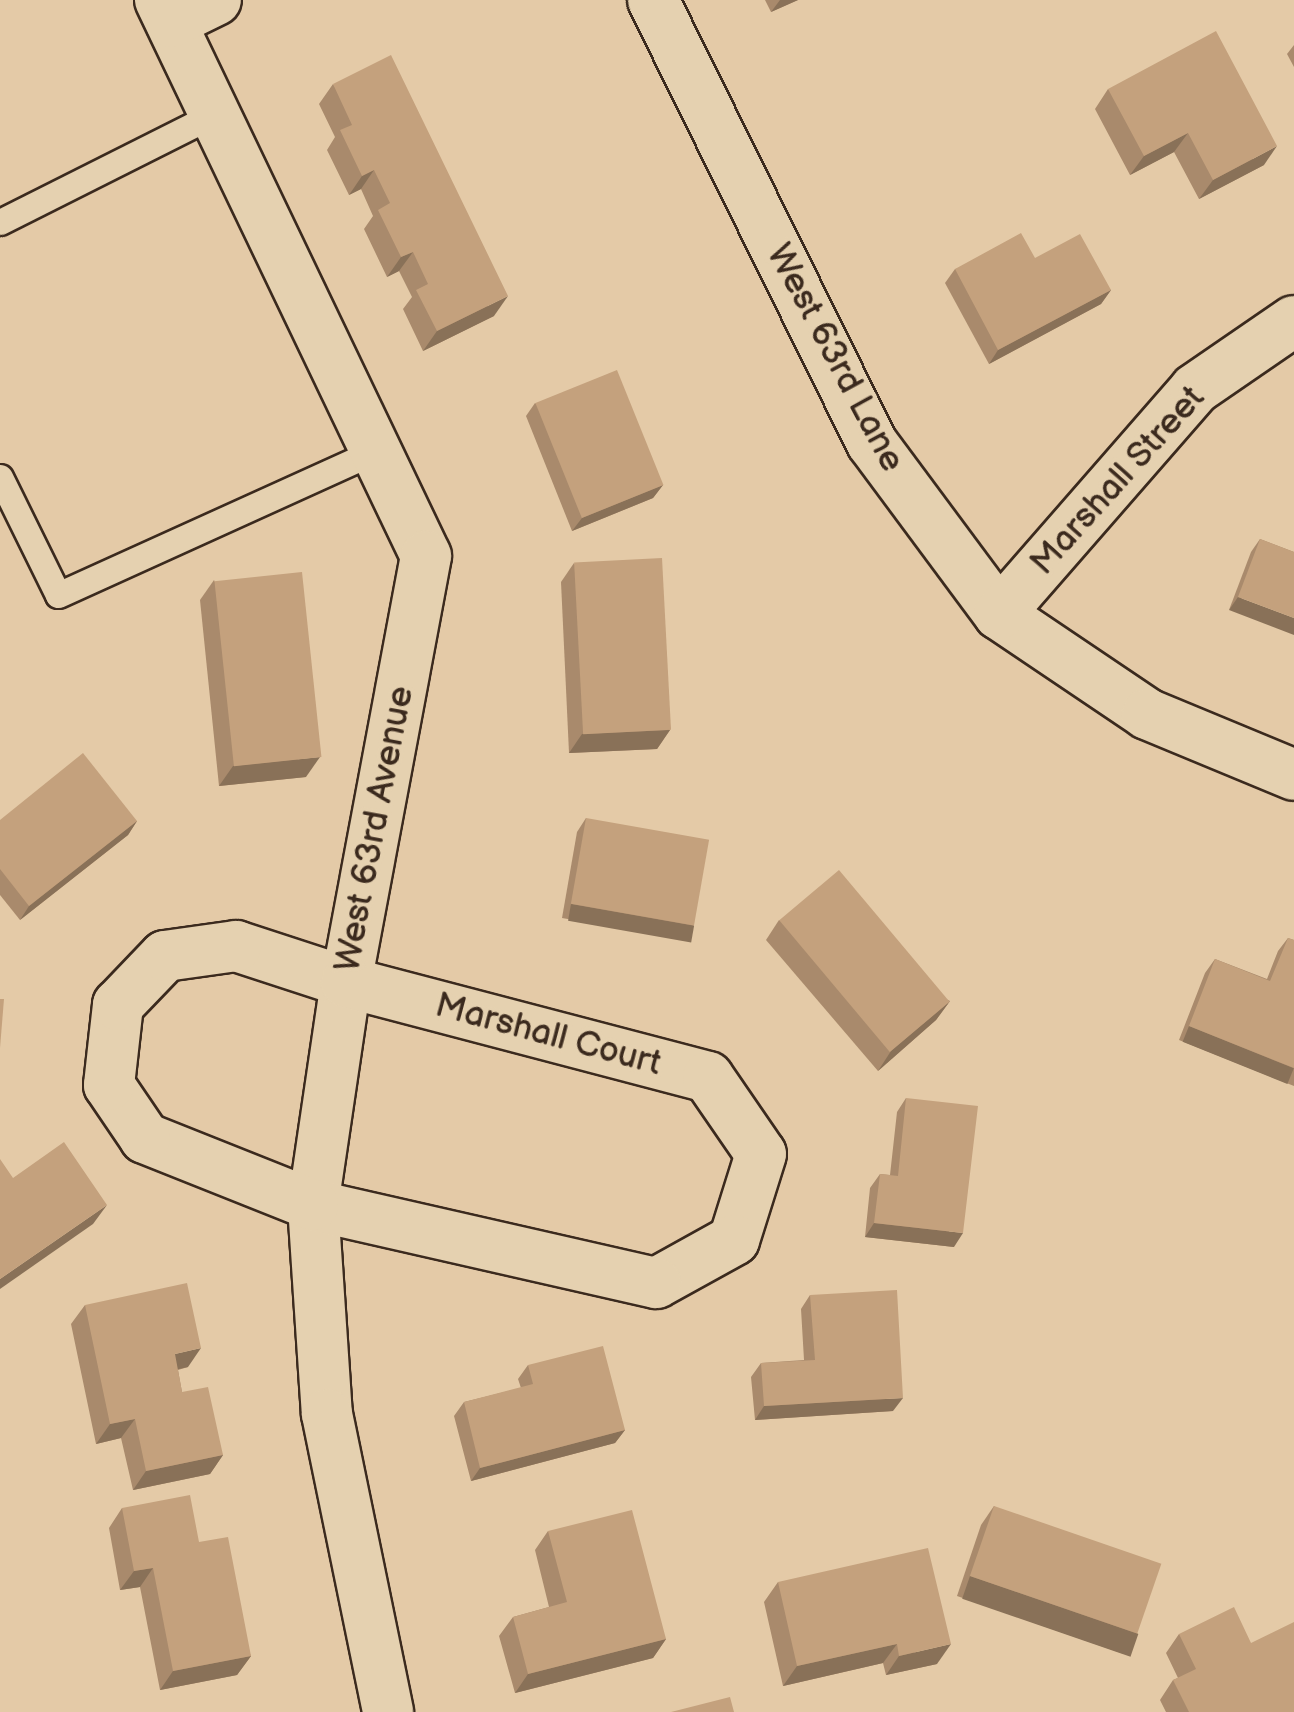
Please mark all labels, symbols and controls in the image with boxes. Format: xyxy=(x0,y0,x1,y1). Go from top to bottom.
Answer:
street label: West 63rd Lane xyxy=(757,237,913,479)
street label: Marshall Street xyxy=(1022,378,1214,584)
street label: West 63rd Avenue xyxy=(327,683,423,975)
street label: Marshall Court xyxy=(431,985,665,1085)

